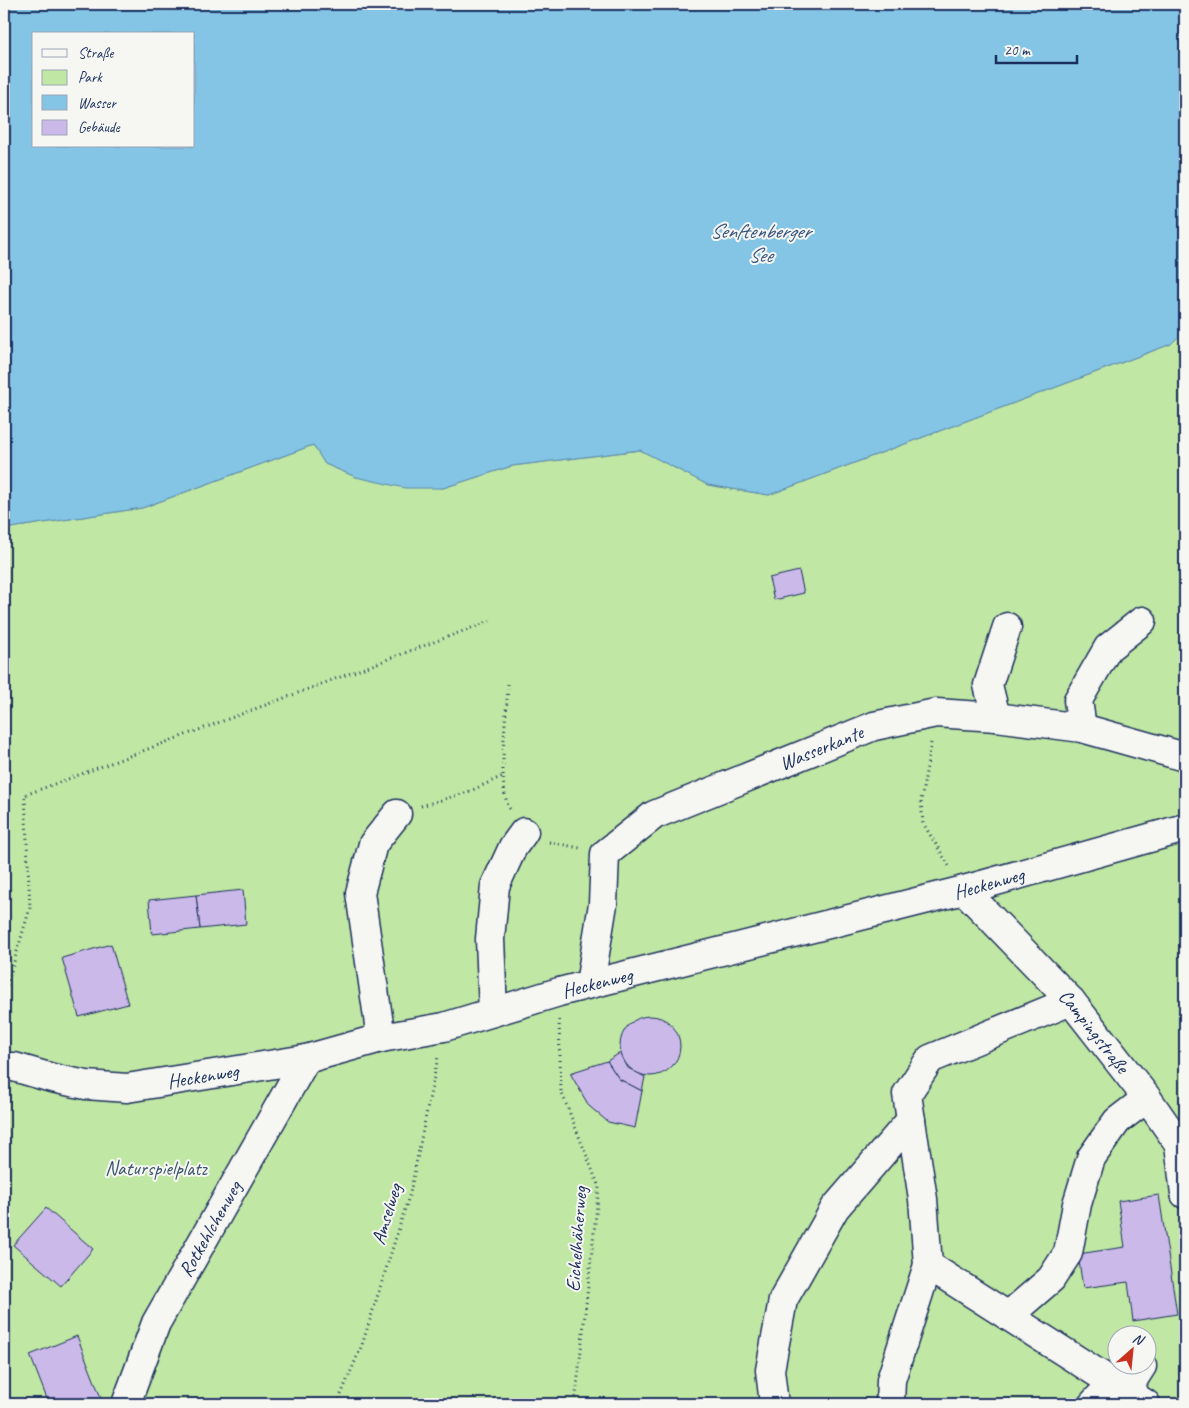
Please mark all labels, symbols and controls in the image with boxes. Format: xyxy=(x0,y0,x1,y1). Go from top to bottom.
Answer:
legend xyxy=(32,32,195,148)
scale bar xyxy=(996,32,1078,64)
text: 20 m xyxy=(1004,41,1031,60)
text: Straße xyxy=(78,44,114,63)
text: Park xyxy=(78,68,103,87)
text: Wasser xyxy=(78,94,117,113)
text: Gebäude xyxy=(78,118,121,137)
water label: Senftenberger See xyxy=(710,218,813,268)
street label: Wasserkante xyxy=(776,719,868,776)
street label: Heckenweg xyxy=(951,861,1028,905)
street label: Heckenweg xyxy=(559,962,637,1004)
street label: Campingstraße xyxy=(1053,984,1136,1079)
street label: Heckenweg xyxy=(165,1058,242,1094)
park label: Naturspielplatz xyxy=(105,1156,209,1181)
street label: Rotkehlchenweg xyxy=(173,1175,248,1281)
street label: Amselweg xyxy=(365,1179,408,1247)
street label: Eichelhäherweg xyxy=(560,1185,593,1292)
north arrow xyxy=(1106,1326,1156,1376)
text: N xyxy=(1130,1329,1147,1349)

